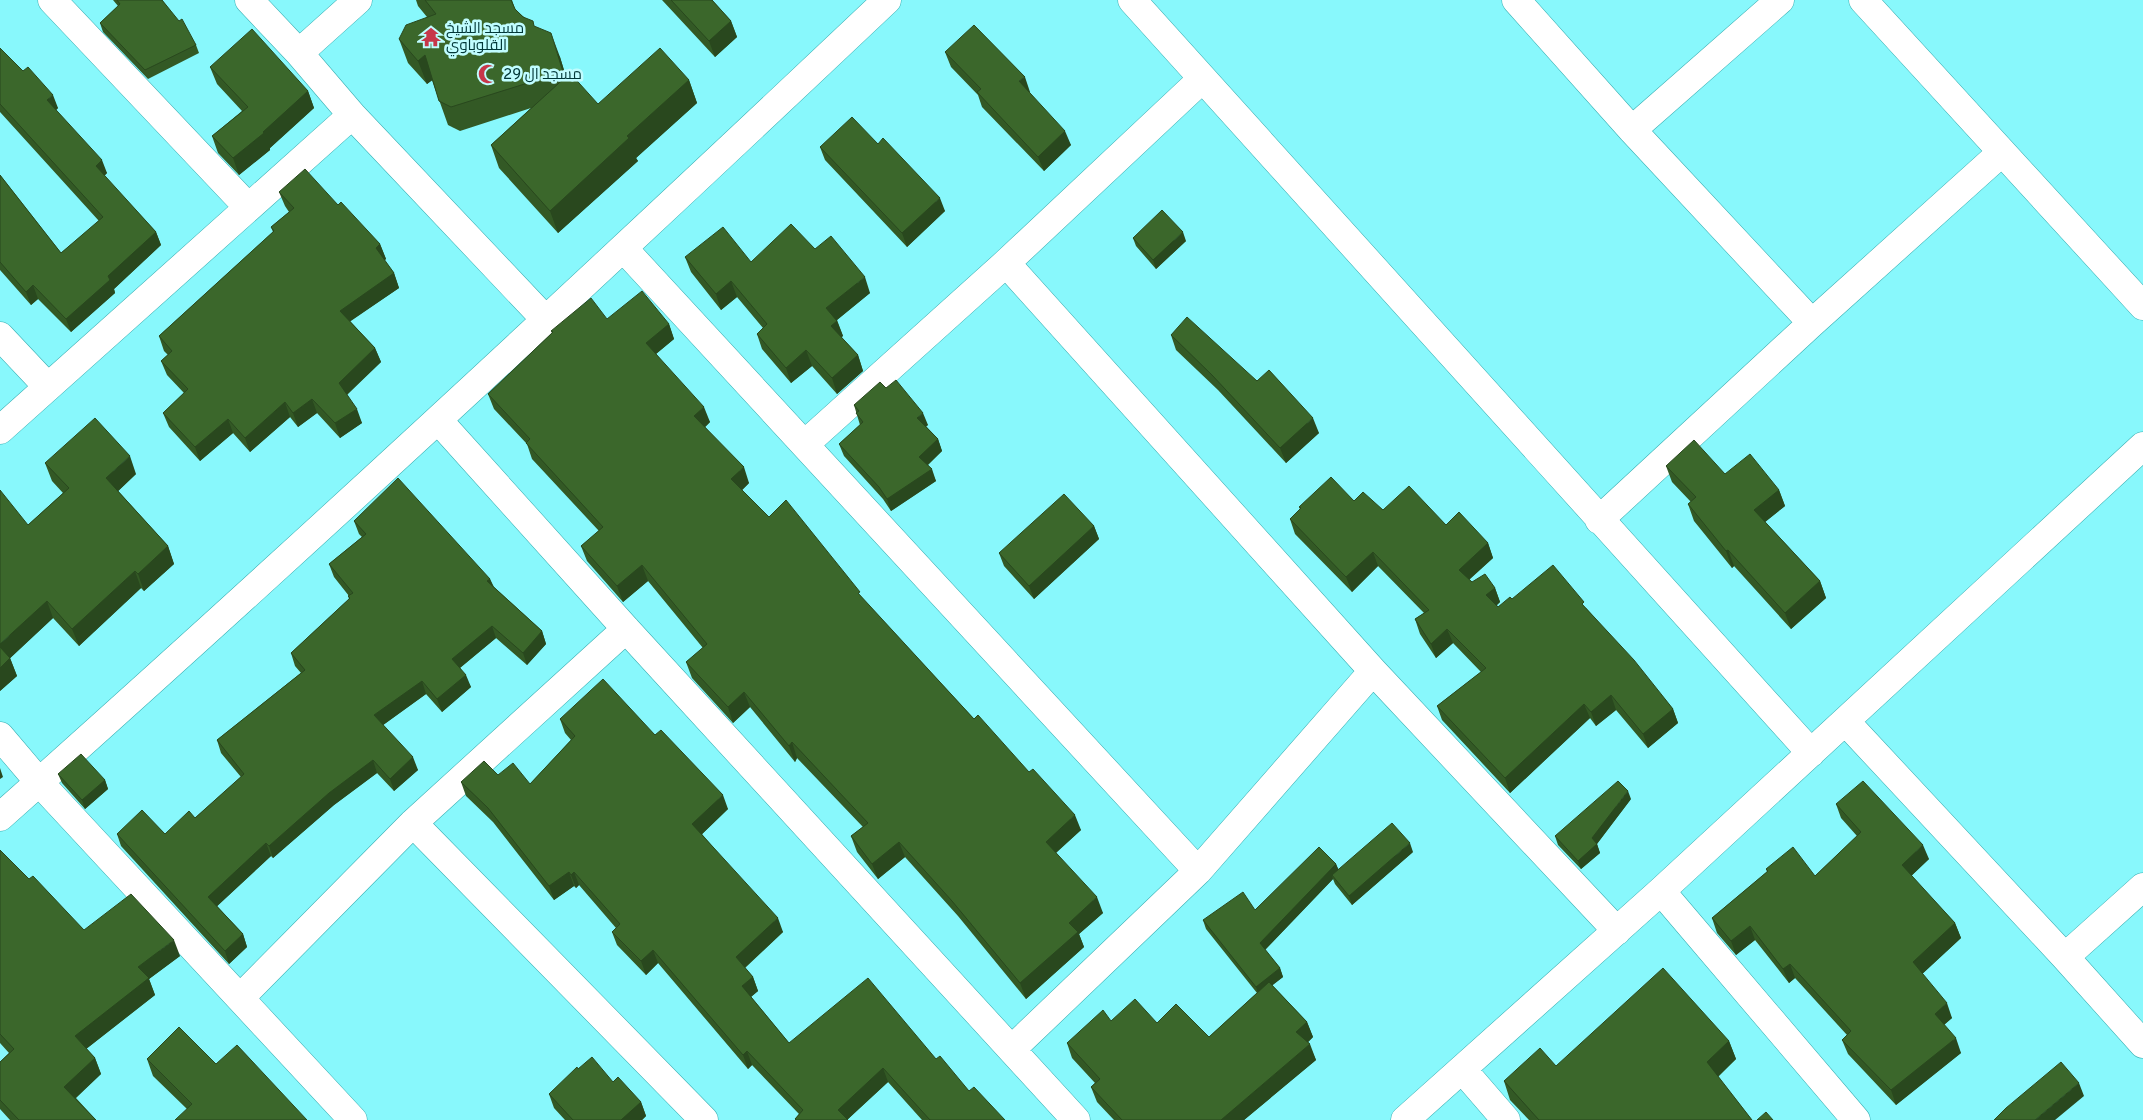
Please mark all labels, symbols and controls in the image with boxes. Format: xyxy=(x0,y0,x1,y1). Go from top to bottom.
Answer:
place label: مسجد الشيخ القلوباوي xyxy=(446,20,524,57)
temple icon: مسجد الشيخ القلوباوي xyxy=(420,26,442,48)
mosque icon: مسجد ال 29 xyxy=(477,63,499,85)
place label: مسجد ال 29 xyxy=(503,66,582,85)

